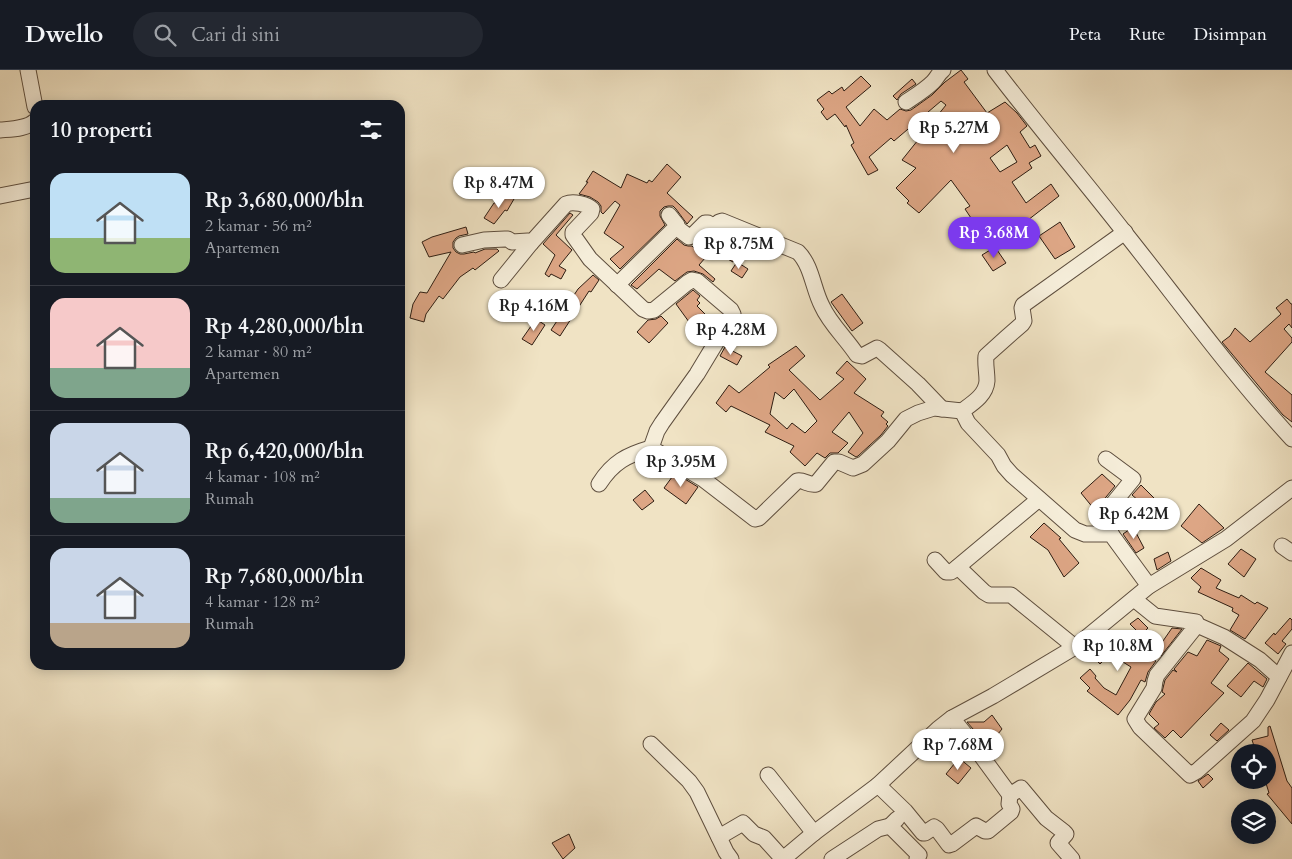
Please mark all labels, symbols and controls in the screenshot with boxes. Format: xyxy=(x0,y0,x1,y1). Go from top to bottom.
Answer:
search box xyxy=(133,12,483,57)
text: Dwello xyxy=(25,18,103,51)
icon: search xyxy=(151,21,179,49)
text: Cari di sini xyxy=(191,22,280,48)
text: Peta xyxy=(1069,22,1101,47)
text: Rute xyxy=(1129,22,1165,47)
text: Disimpan xyxy=(1193,22,1267,47)
pin: Rp 5.27M xyxy=(902,112,1006,154)
text: 10 properti xyxy=(50,116,152,145)
icon: filters xyxy=(357,116,385,144)
text: Rp 5.27M xyxy=(919,117,989,139)
pin: Rp 8.47M xyxy=(447,166,551,209)
text: Rp 8.47M xyxy=(464,172,534,194)
text: Rp 3,680,000/bln xyxy=(205,186,364,215)
icon: home xyxy=(90,193,150,253)
text: 2 kamar · 56 m² xyxy=(205,215,311,237)
pin: Rp 3.68M xyxy=(942,216,1046,259)
text: Rp 3.68M xyxy=(959,222,1029,244)
pin: Rp 8.75M xyxy=(687,228,791,270)
text: Rp 8.75M xyxy=(704,233,774,255)
text: Apartemen xyxy=(205,237,280,259)
pin: Rp 4.16M xyxy=(482,290,586,332)
text: Rp 4.16M xyxy=(499,295,569,317)
text: Rp 4,280,000/bln xyxy=(205,312,364,341)
pin: Rp 4.28M xyxy=(679,314,783,356)
icon: home xyxy=(90,318,150,378)
text: Rp 4.28M xyxy=(696,319,766,341)
text: 2 kamar · 80 m² xyxy=(205,341,311,363)
text: Apartemen xyxy=(205,363,280,385)
text: Rp 6,420,000/bln xyxy=(205,437,364,466)
icon: home xyxy=(90,443,150,503)
pin: Rp 3.95M xyxy=(629,446,733,488)
text: Rp 3.95M xyxy=(646,451,716,473)
text: 4 kamar · 108 m² xyxy=(205,466,320,488)
text: Rumah xyxy=(205,488,254,510)
pin: Rp 6.42M xyxy=(1082,498,1186,540)
text: Rp 6.42M xyxy=(1099,503,1169,525)
text: Rp 7,680,000/bln xyxy=(205,562,364,591)
icon: home xyxy=(90,568,150,628)
text: 4 kamar · 128 m² xyxy=(205,591,320,613)
text: Rumah xyxy=(205,613,254,635)
pin: Rp 10.8M xyxy=(1066,630,1170,672)
text: Rp 10.8M xyxy=(1083,635,1153,657)
pin: Rp 7.68M xyxy=(906,728,1010,771)
text: Rp 7.68M xyxy=(923,734,993,756)
map controls xyxy=(1231,744,1276,844)
button: locate xyxy=(1231,744,1276,789)
button: layers xyxy=(1231,799,1276,844)

